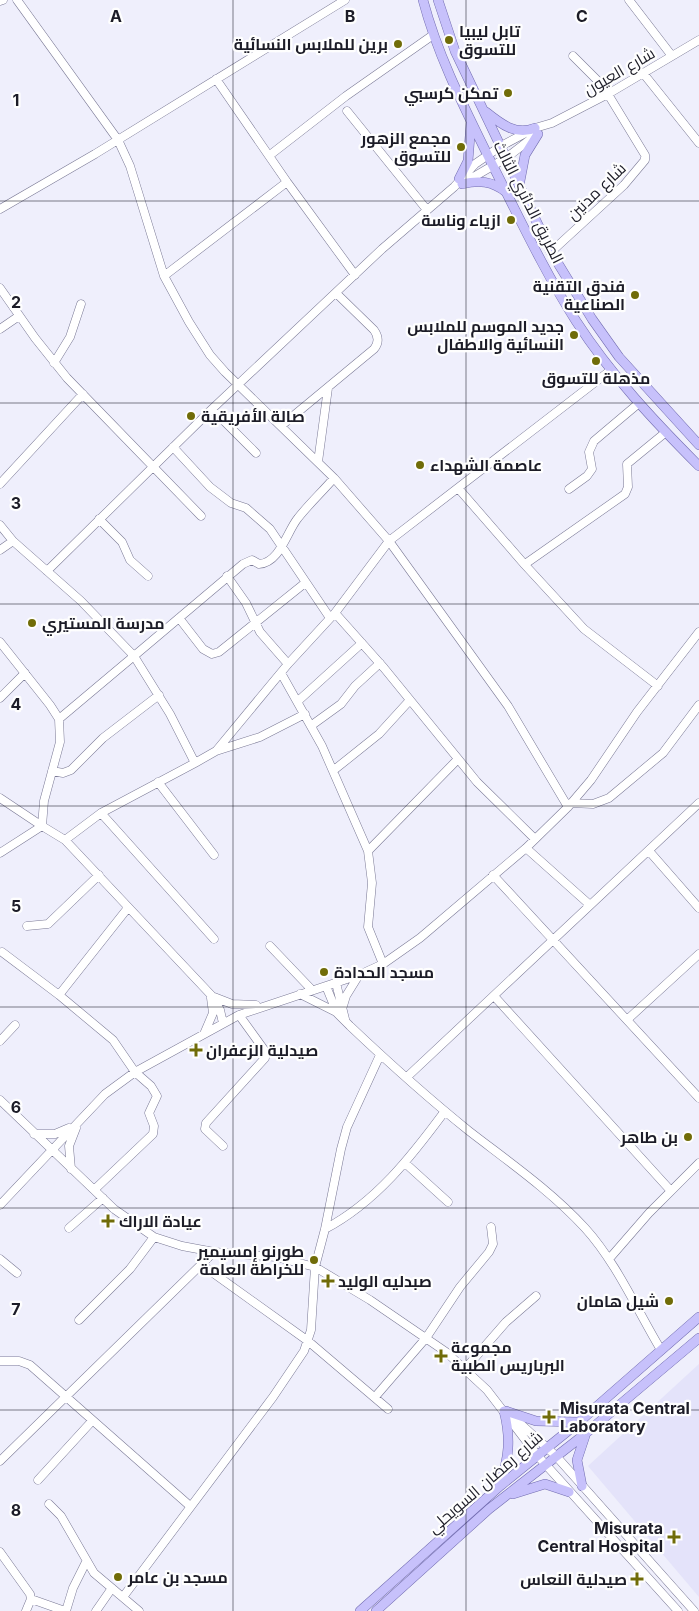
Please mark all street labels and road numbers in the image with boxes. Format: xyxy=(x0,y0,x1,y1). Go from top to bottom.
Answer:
street label: شارع العيون xyxy=(580,43,659,101)
street label: الطريق الدائري الثالث xyxy=(486,137,569,268)
street label: شارع مدنين xyxy=(562,158,631,226)
street label: شارع رمضان السويحلي xyxy=(423,1427,549,1540)

